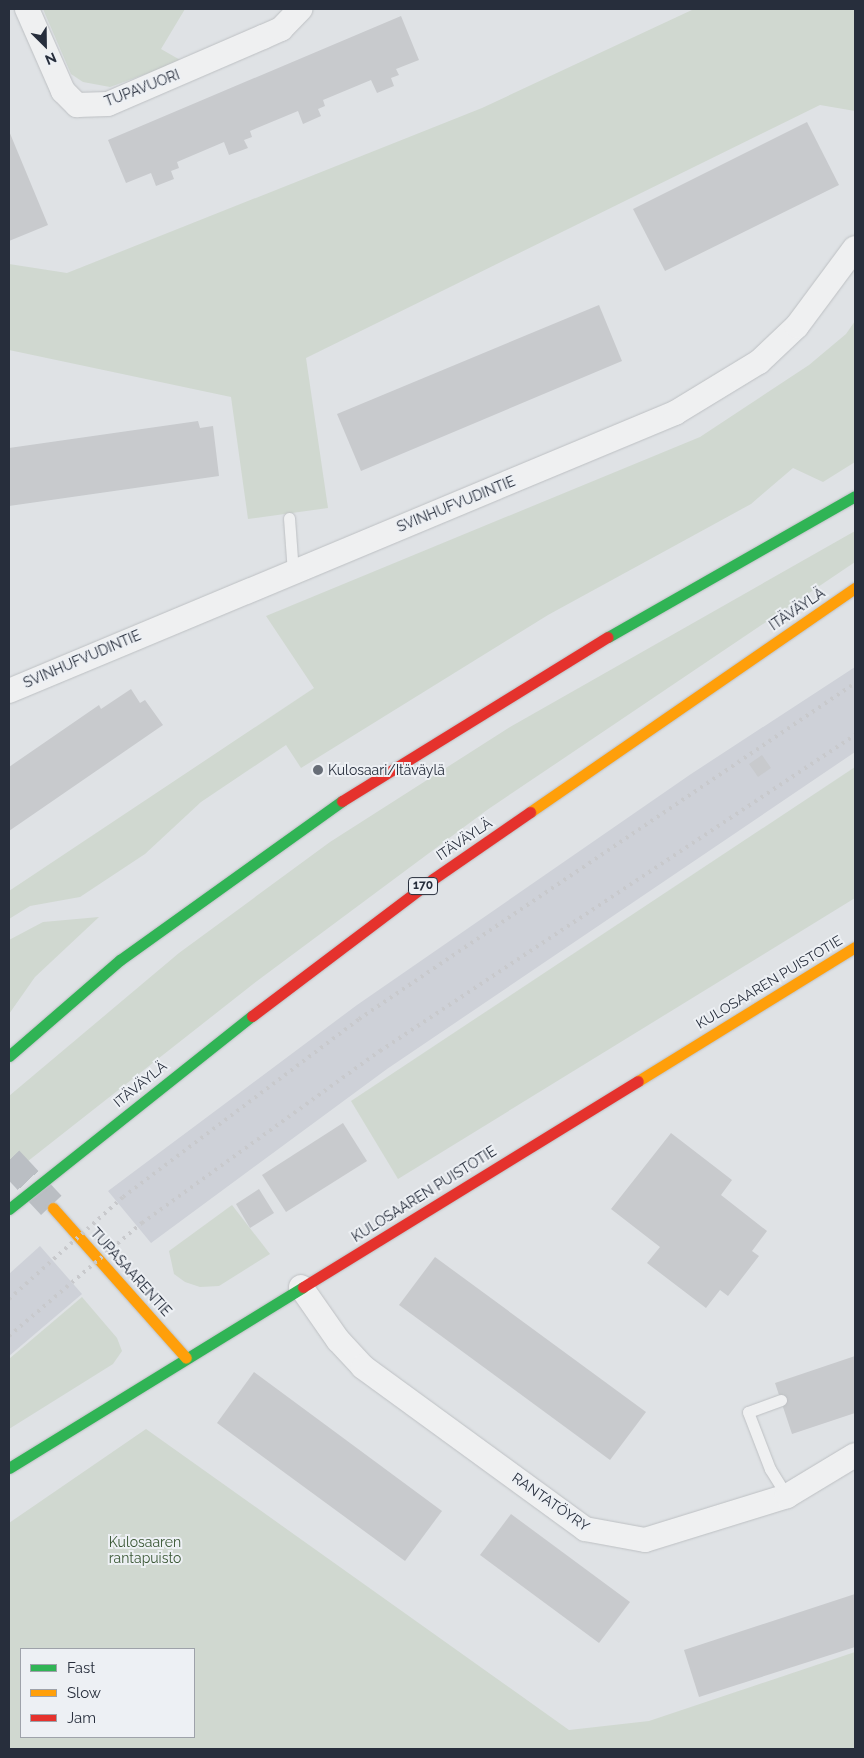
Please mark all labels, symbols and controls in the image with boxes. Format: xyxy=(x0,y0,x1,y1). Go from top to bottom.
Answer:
north arrow xyxy=(20,20,70,70)
text: N xyxy=(43,49,59,68)
street label: TUPAVUORI xyxy=(102,66,182,110)
street label: SVINHUFVUDINTIE xyxy=(394,473,518,535)
street label: ITÄVÄYLÄ xyxy=(766,584,828,634)
street label: SVINHUFVUDINTIE xyxy=(21,627,143,691)
place label: Kulosaari/Itäväylä xyxy=(328,762,445,778)
marker: Kulosaari/Itäväylä xyxy=(312,764,324,776)
street label: ITÄVÄYLÄ xyxy=(433,814,495,864)
road number: 170 xyxy=(407,876,439,896)
street label: KULOSAAREN PUISTOTIE xyxy=(693,932,845,1032)
street label: ITÄVÄYLÄ xyxy=(110,1057,170,1111)
street label: KULOSAAREN PUISTOTIE xyxy=(349,1143,499,1245)
street label: TUPASAARENTIE xyxy=(87,1225,175,1319)
street label: RANTATÖYRY xyxy=(509,1469,593,1535)
park label: Kulosaaren rantapuisto xyxy=(109,1534,181,1566)
legend xyxy=(20,1648,195,1738)
text: Fast xyxy=(67,1659,95,1677)
text: Slow xyxy=(67,1684,101,1702)
text: Jam xyxy=(67,1709,96,1727)

